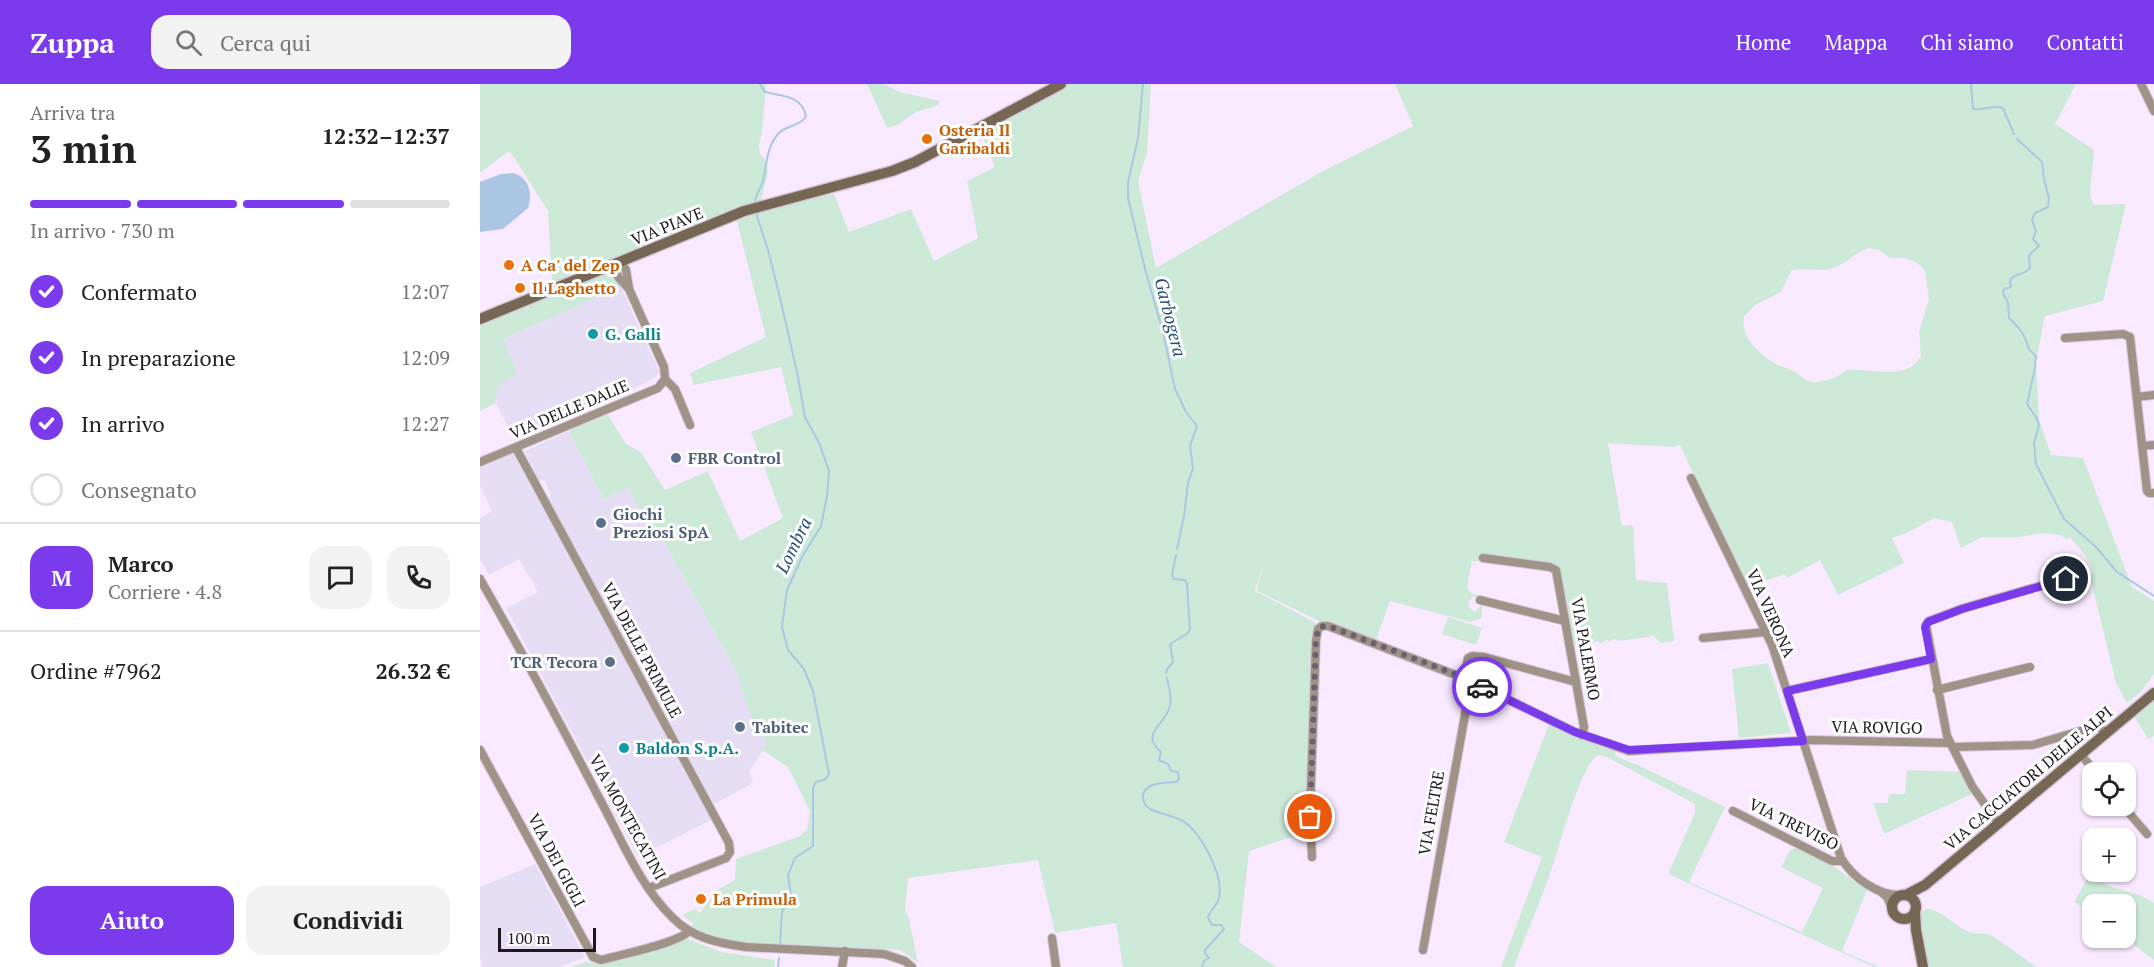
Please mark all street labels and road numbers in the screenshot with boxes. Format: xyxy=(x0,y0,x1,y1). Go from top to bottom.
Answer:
street label: VIA PIAVE xyxy=(628,202,706,250)
street label: VIA DELLE DALIE xyxy=(506,374,632,444)
street label: VIA VERONA xyxy=(1742,565,1800,661)
street label: VIA DELLE PRIMULE xyxy=(597,578,687,722)
street label: VIA PALERMO xyxy=(1566,596,1606,702)
street label: VIA CACCIATORI DELLE ALPI xyxy=(1939,701,2117,855)
street label: VIA ROVIGO xyxy=(1831,715,1923,739)
street label: VIA MONTECATINI xyxy=(584,750,672,884)
street label: VIA FELTRE xyxy=(1413,769,1449,857)
street label: VIA TREVISO xyxy=(1745,793,1843,855)
street label: VIA DEI GIGLI xyxy=(523,809,591,911)

